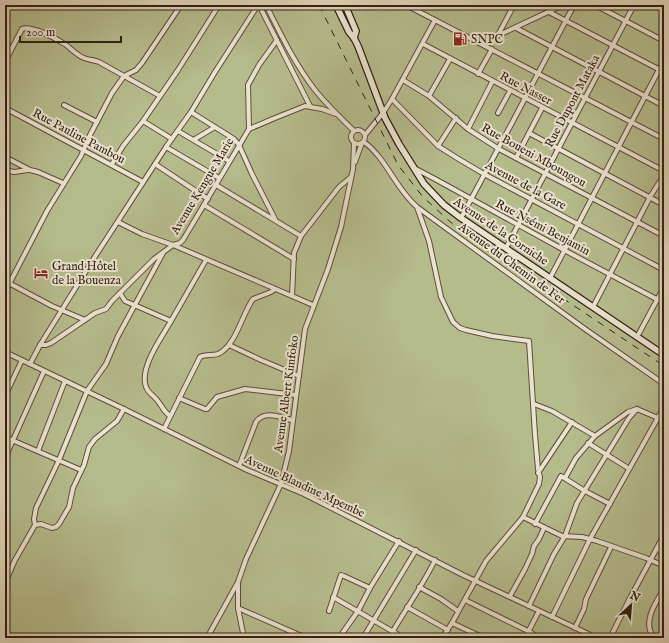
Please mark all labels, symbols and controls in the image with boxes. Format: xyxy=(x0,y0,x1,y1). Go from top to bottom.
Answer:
scale bar xyxy=(20,18,121,44)
text: 200 m xyxy=(26,25,55,40)
fuel station icon: SNPC xyxy=(452,31,468,47)
place label: SNPC xyxy=(471,32,503,47)
street label: Rue Dupont Mataka xyxy=(542,52,604,151)
street label: Rue Nasser xyxy=(497,68,555,109)
street label: Rue Pauline Pambou xyxy=(30,106,128,167)
street label: Rue Boueni Mboungou xyxy=(479,120,589,191)
street label: Avenue Kengue Marie xyxy=(167,135,238,238)
street label: Avenue de la Gare xyxy=(482,157,569,213)
street label: Avenue de la Corniche xyxy=(450,194,551,269)
street label: Rue Nsémi Benjamin xyxy=(493,196,593,259)
street label: Avenue du Chemin de Fer xyxy=(455,219,569,308)
place label: Grand Hôtel de la Bouenza xyxy=(52,259,122,288)
hotel icon: Grand Hôtel de la Bouenza xyxy=(33,265,49,281)
street label: Avenue Albert Kimfoko xyxy=(271,334,302,455)
street label: Avenue Blandine Mpembe xyxy=(241,452,368,522)
north arrow xyxy=(611,585,651,625)
text: N xyxy=(627,588,643,605)

